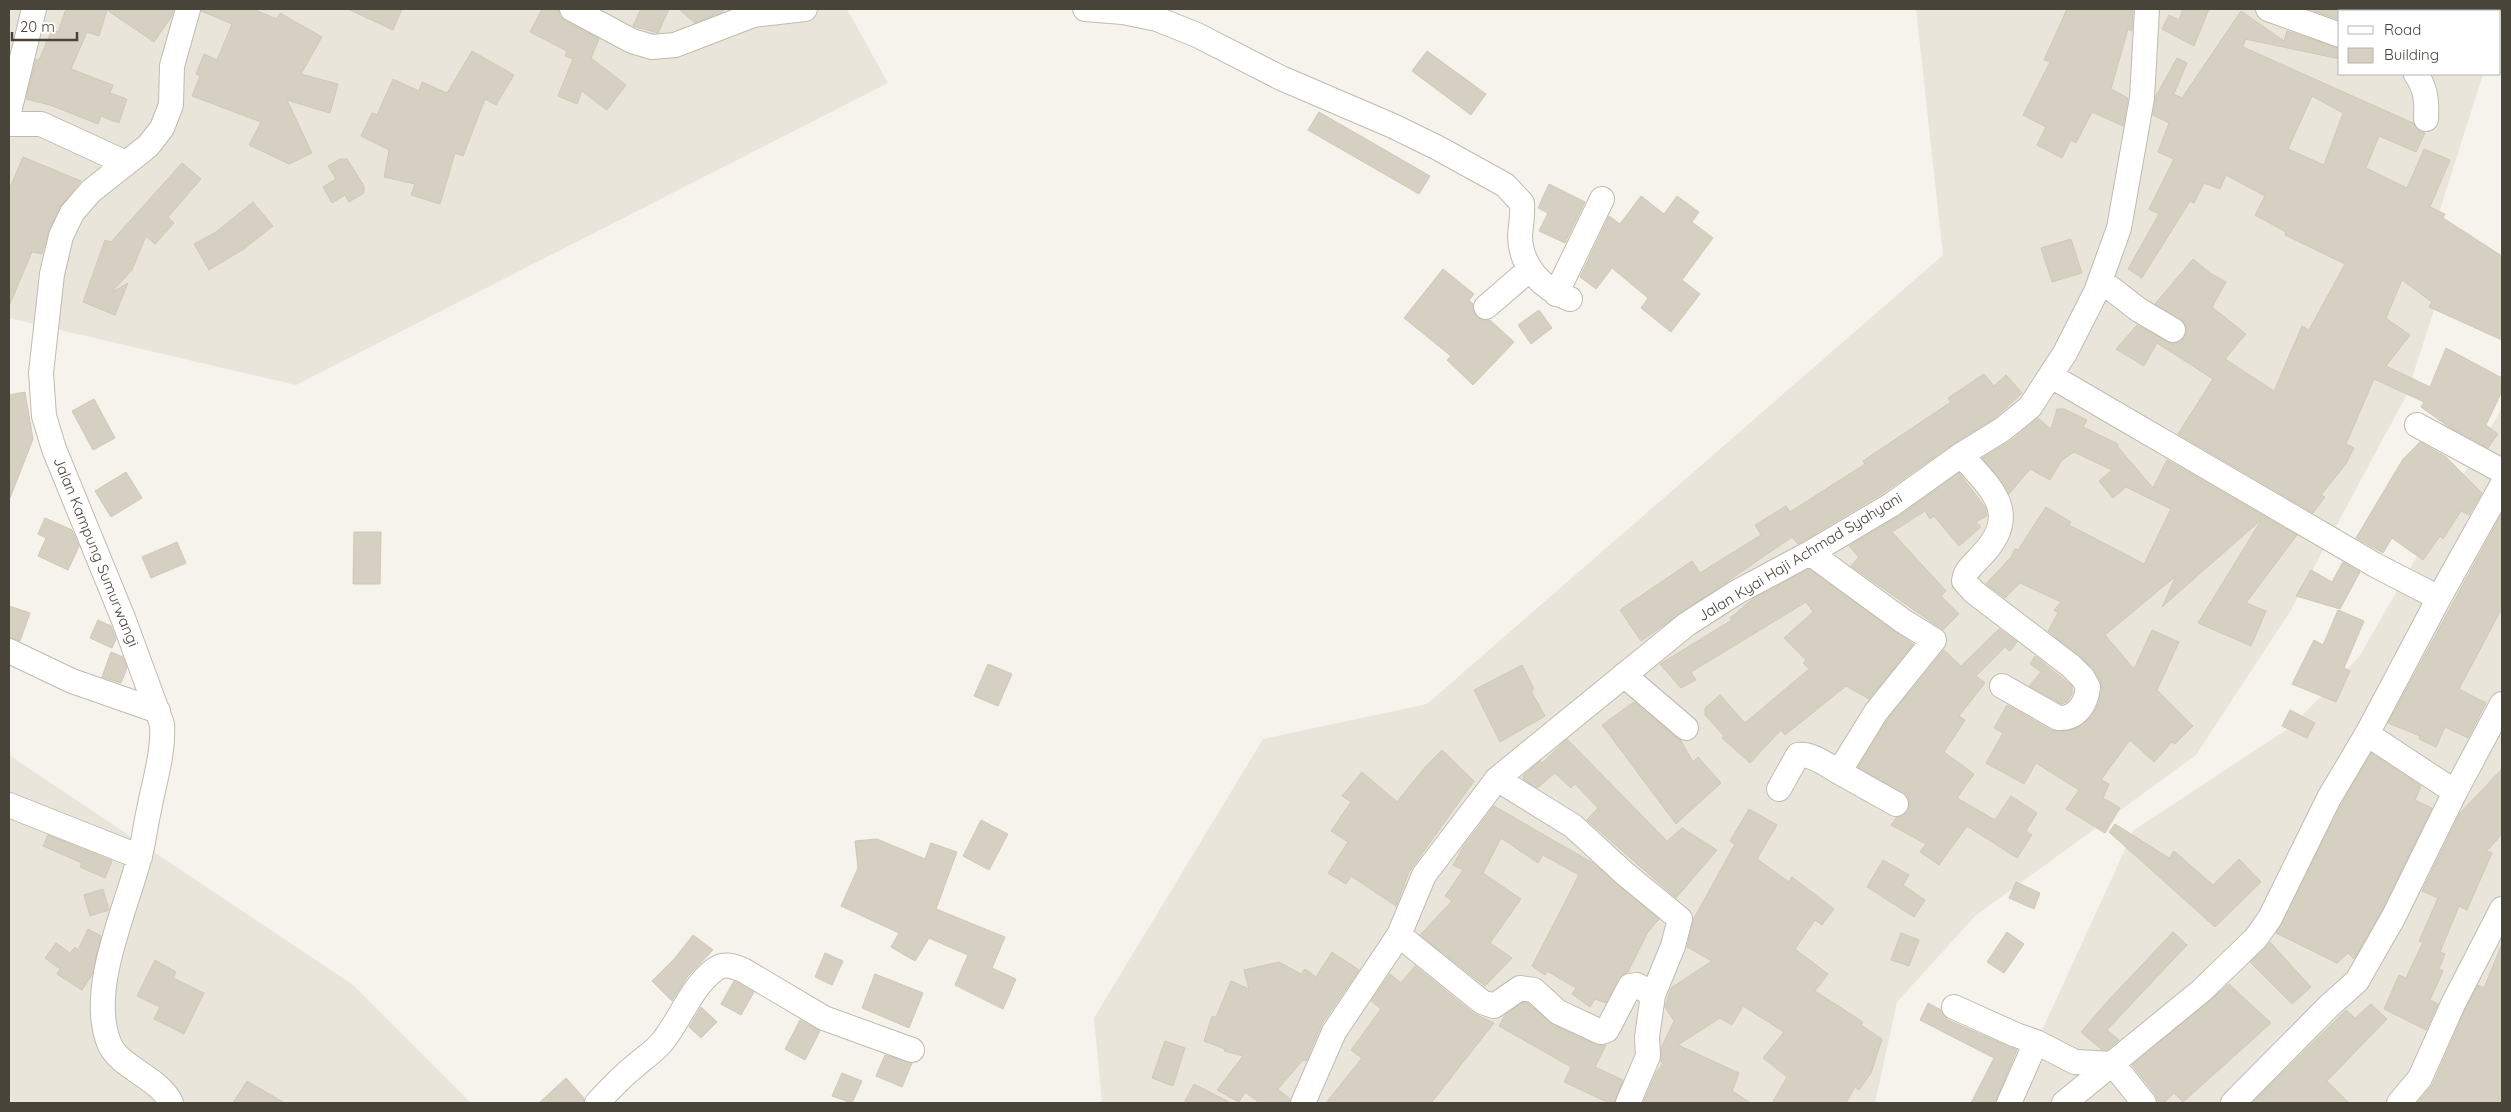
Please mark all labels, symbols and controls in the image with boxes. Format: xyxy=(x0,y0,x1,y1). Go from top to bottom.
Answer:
scale bar xyxy=(12,10,78,42)
legend xyxy=(2338,10,2501,75)
text: 20 m xyxy=(20,17,55,36)
text: Road xyxy=(2384,20,2421,39)
text: Building xyxy=(2384,45,2439,64)
street label: Jalan Kampung Sumurwangi xyxy=(50,454,143,649)
street label: Jalan Kyai Haji Achmad Syahyani xyxy=(1694,488,1905,625)

